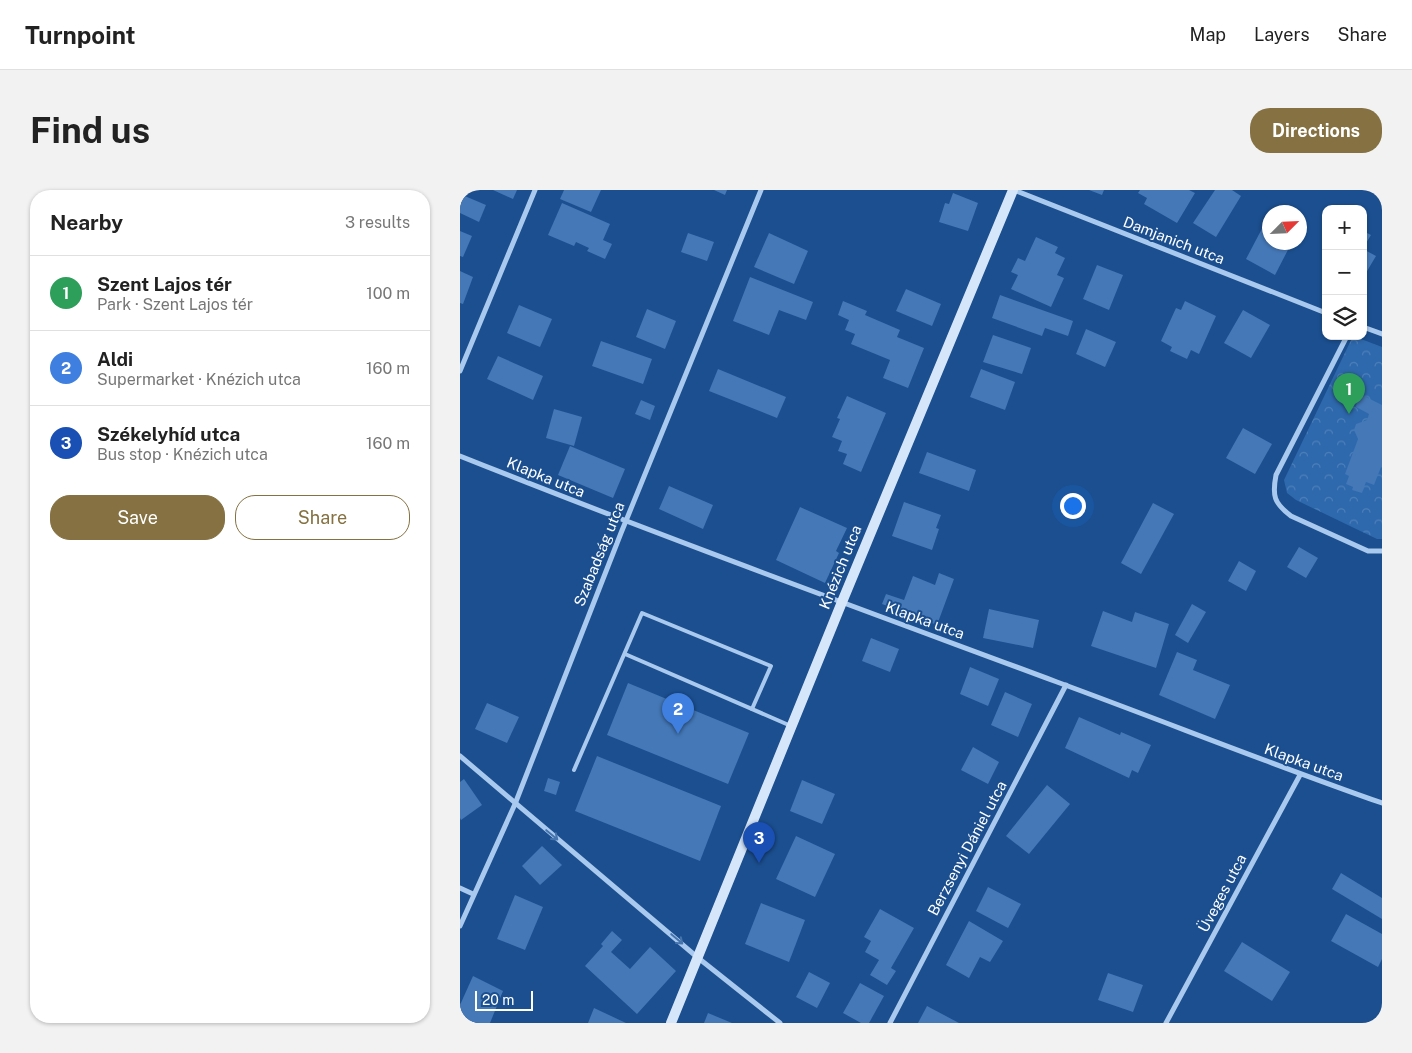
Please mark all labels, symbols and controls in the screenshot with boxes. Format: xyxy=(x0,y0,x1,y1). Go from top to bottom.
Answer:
text: Turnpoint xyxy=(25,21,135,49)
text: Map xyxy=(1190,24,1226,45)
text: Layers xyxy=(1254,24,1310,45)
text: Share xyxy=(1338,24,1387,45)
button: Directions xyxy=(1250,108,1382,153)
text: Find us xyxy=(30,110,150,151)
north arrow xyxy=(1262,205,1307,250)
map controls xyxy=(1322,205,1367,340)
button: + xyxy=(1322,205,1367,250)
text: Nearby xyxy=(50,210,123,235)
text: 3 results xyxy=(345,213,410,232)
street label: Damjanich utca xyxy=(1121,213,1227,267)
button: − xyxy=(1322,250,1367,295)
text: Szent Lajos tér xyxy=(97,273,232,295)
text: 1 xyxy=(63,284,69,303)
text: 100 m xyxy=(366,284,410,303)
text: Park · Szent Lajos tér xyxy=(97,295,253,314)
button: layers xyxy=(1322,295,1367,340)
text: Aldi xyxy=(97,348,133,370)
text: 2 xyxy=(61,359,71,378)
text: 160 m xyxy=(366,359,410,378)
text: Supermarket · Knézich utca xyxy=(97,370,301,389)
pin: 1 xyxy=(1333,373,1365,414)
text: Székelyhíd utca xyxy=(97,423,240,445)
text: 3 xyxy=(61,434,71,453)
text: 160 m xyxy=(366,434,410,453)
text: Bus stop · Knézich utca xyxy=(97,445,268,464)
street label: Klapka utca xyxy=(504,454,588,500)
your location xyxy=(1060,493,1086,519)
button: Save xyxy=(50,495,225,540)
button: Share xyxy=(235,495,410,540)
street label: Szabadság utca xyxy=(570,499,628,609)
street label: Knézich utca xyxy=(815,522,865,612)
street label: Klapka utca xyxy=(883,598,967,642)
pin: 2 xyxy=(662,693,694,734)
street label: Klapka utca xyxy=(1262,740,1346,784)
street label: Berzsenyi Dániel utca xyxy=(924,778,1010,918)
pin: 3 xyxy=(743,822,775,863)
one-way arrow xyxy=(545,829,558,840)
street label: Üveges utca xyxy=(1193,851,1250,935)
one-way arrow xyxy=(670,934,683,945)
scale bar xyxy=(475,988,532,1011)
text: 20 m xyxy=(482,992,514,1008)

